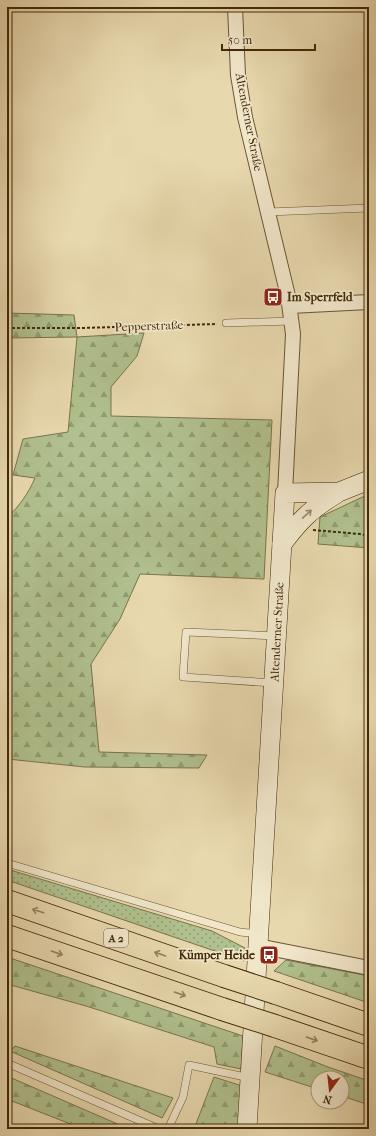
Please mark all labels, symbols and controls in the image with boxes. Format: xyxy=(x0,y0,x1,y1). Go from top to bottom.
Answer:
scale bar xyxy=(222,26,315,52)
text: 50 m xyxy=(228,33,252,47)
street label: Altenderner Straße xyxy=(232,71,265,172)
bus stop icon: Im Sperrfeld xyxy=(262,286,284,308)
place label: Im Sperrfeld xyxy=(287,290,353,305)
street label: Pepperstraße xyxy=(114,318,184,334)
one-way arrow xyxy=(302,509,312,519)
street label: Altenderner Straße xyxy=(267,582,287,683)
one-way arrow xyxy=(31,907,44,914)
road number: A 2 xyxy=(104,929,128,947)
bus stop icon: Kümper Heide xyxy=(258,944,280,966)
place label: Kümper Heide xyxy=(178,948,255,963)
one-way arrow xyxy=(51,949,63,957)
one-way arrow xyxy=(155,949,167,957)
one-way arrow xyxy=(174,991,186,999)
one-way arrow xyxy=(306,1035,318,1043)
north arrow xyxy=(310,1070,350,1110)
text: N xyxy=(321,1092,333,1107)

